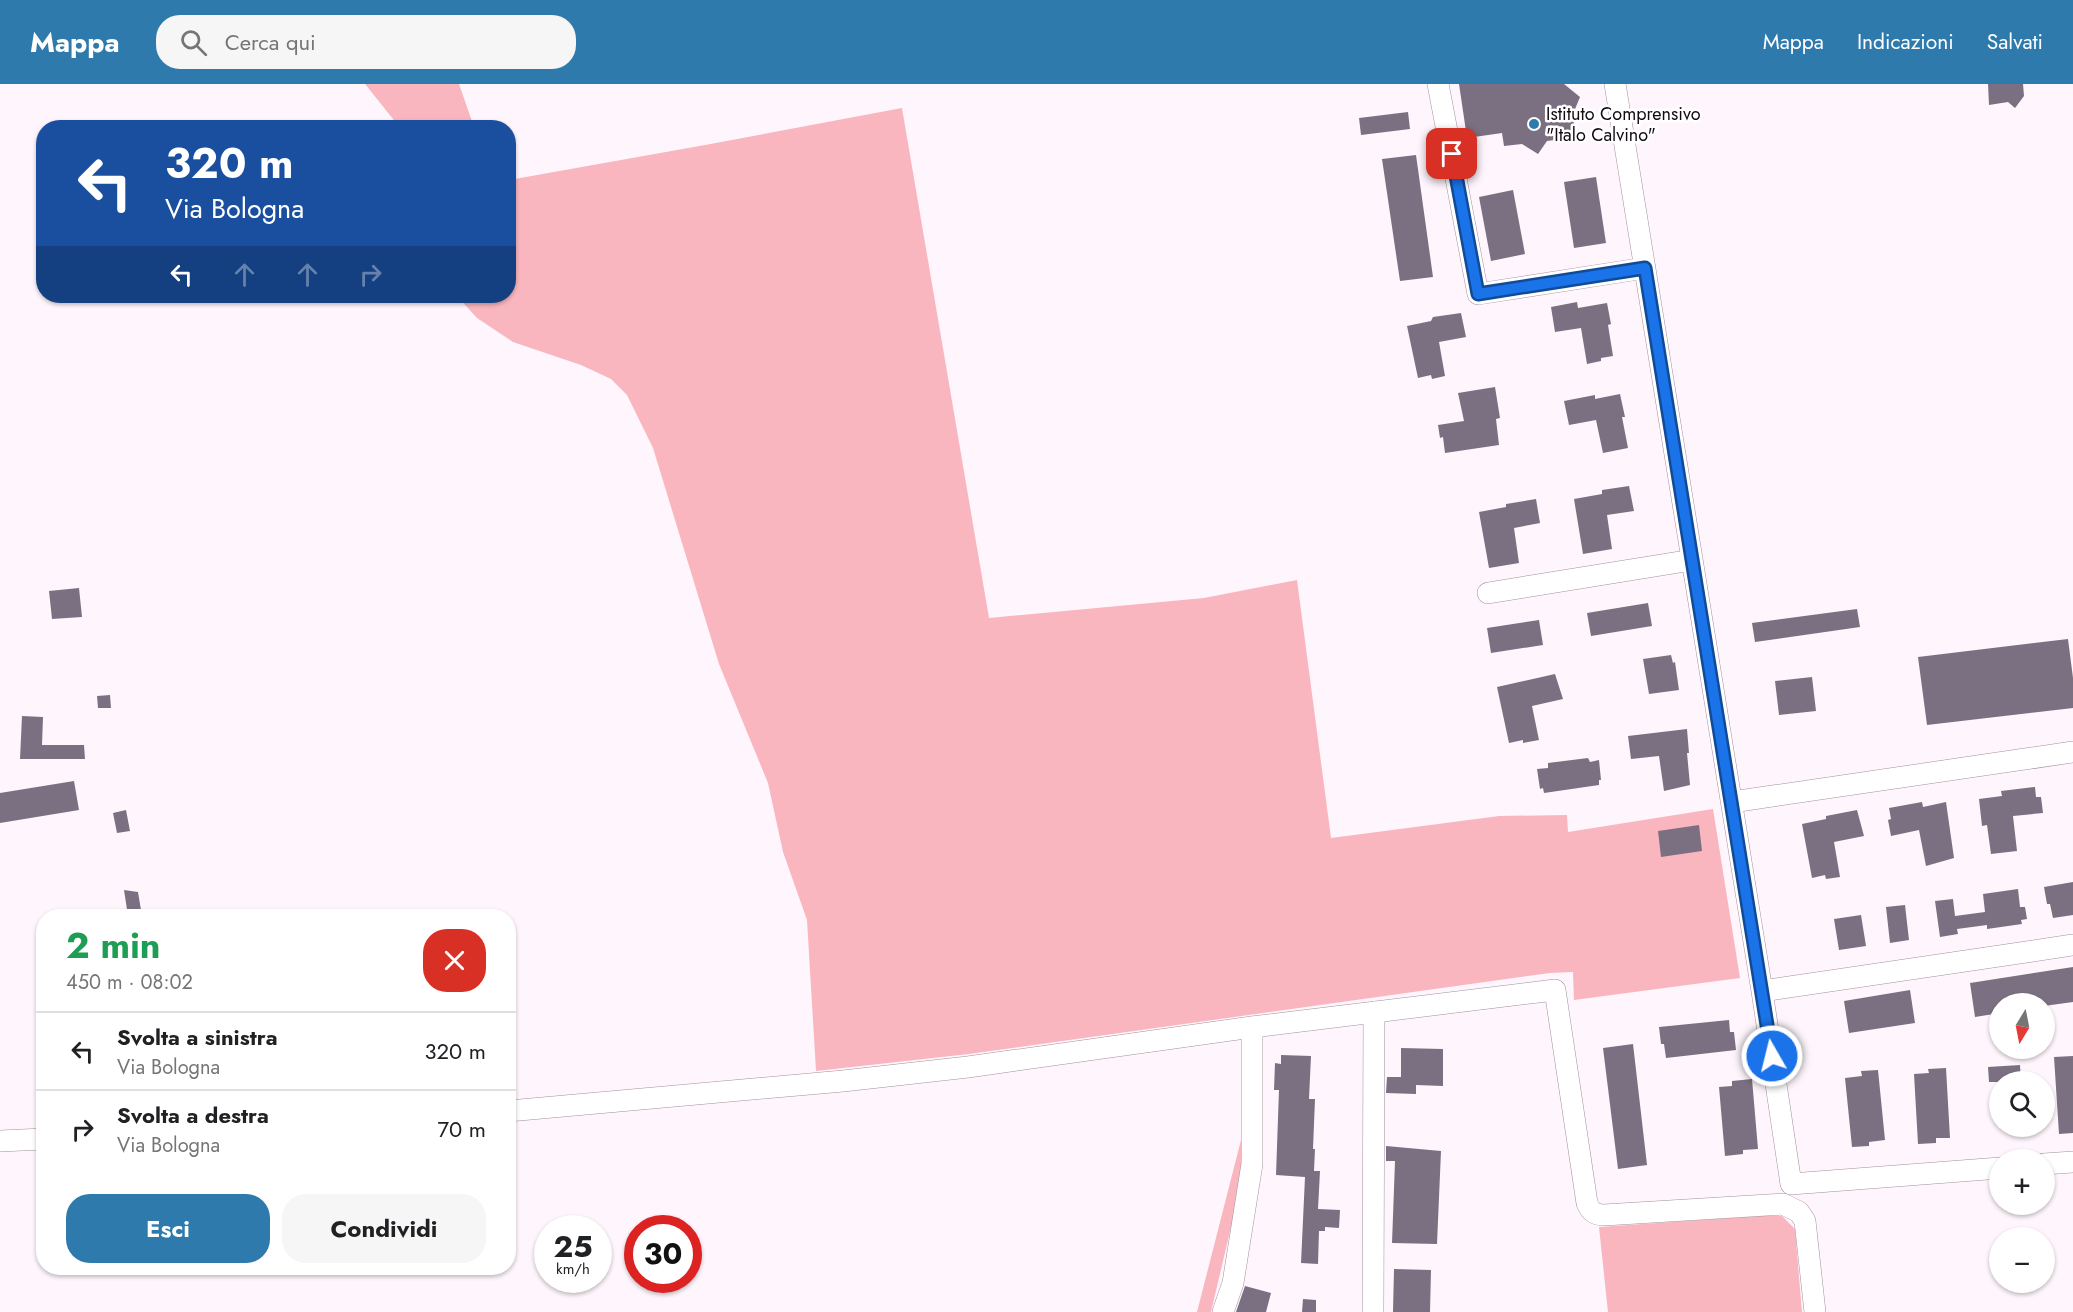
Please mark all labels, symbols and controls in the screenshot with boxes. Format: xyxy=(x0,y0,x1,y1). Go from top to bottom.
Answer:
search box xyxy=(156,15,576,69)
text: Mappa xyxy=(30,22,120,63)
icon: search xyxy=(177,26,210,59)
text: Cerca qui xyxy=(225,26,316,58)
text: Mappa xyxy=(1763,27,1824,57)
text: Indicazioni xyxy=(1857,27,1954,57)
text: Salvati xyxy=(1987,27,2043,57)
place label: Istituto Comprensivo "Italo Calvino" xyxy=(1546,101,1701,148)
marker: Istituto Comprensivo "Italo Calvino" xyxy=(1527,117,1541,131)
pin xyxy=(1426,128,1477,179)
text: 320 m xyxy=(165,133,293,194)
icon: arrive xyxy=(1435,137,1468,170)
icon: left xyxy=(66,144,144,222)
text: Via Bologna xyxy=(165,189,304,228)
icon: left xyxy=(165,258,198,291)
icon: ahead xyxy=(228,258,261,291)
icon: ahead xyxy=(291,258,324,291)
icon: right xyxy=(354,258,387,291)
text: 2 min xyxy=(66,919,161,971)
button: close xyxy=(423,929,486,992)
text: 450 m · 08:02 xyxy=(66,968,193,997)
north arrow xyxy=(1989,993,2055,1059)
map controls xyxy=(1989,993,2055,1293)
text: Svolta a sinistra xyxy=(117,1021,278,1053)
position arrow xyxy=(1740,1024,1804,1088)
icon: left xyxy=(66,1035,99,1068)
text: 320 m xyxy=(425,1035,486,1067)
text: Via Bologna xyxy=(117,1053,220,1082)
button: search xyxy=(1989,1071,2055,1137)
text: Svolta a destra xyxy=(117,1099,269,1131)
icon: right xyxy=(66,1113,99,1146)
text: 70 m xyxy=(437,1113,486,1145)
text: Via Bologna xyxy=(117,1131,220,1160)
button: + xyxy=(1989,1149,2055,1215)
button: Esci xyxy=(66,1194,270,1263)
button: Condividi xyxy=(282,1194,486,1263)
speed limit sign: 30 xyxy=(624,1215,702,1293)
text: 25 xyxy=(553,1225,593,1268)
button: − xyxy=(1989,1227,2055,1293)
text: km/h xyxy=(556,1258,590,1280)

